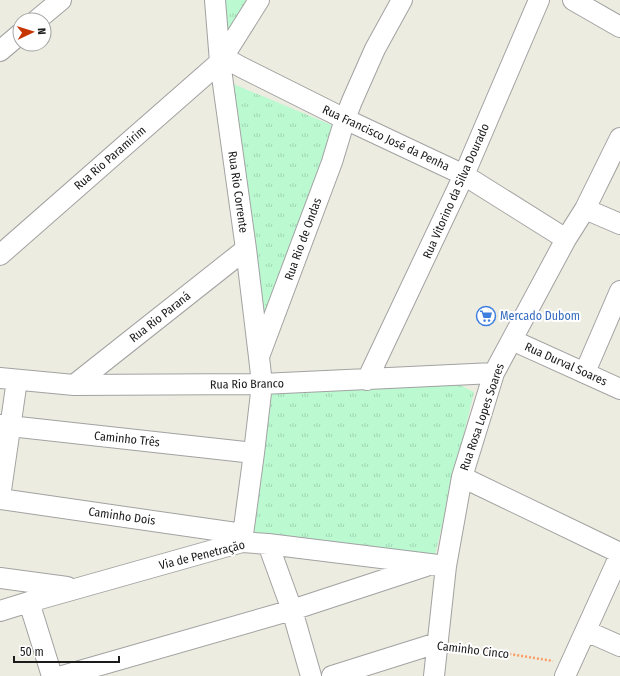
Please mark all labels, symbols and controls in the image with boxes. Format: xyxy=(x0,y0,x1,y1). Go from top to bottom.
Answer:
north arrow xyxy=(12,12,52,52)
text: N xyxy=(35,28,48,35)
street label: Rua Francisco José da Penha xyxy=(320,102,452,174)
street label: Rua Vitorino da Silva Dourado xyxy=(420,121,492,261)
street label: Rua Rio Paramirim xyxy=(71,123,149,193)
street label: Rua Rio Corrente xyxy=(225,150,251,234)
street label: Rua Rio de Ondas xyxy=(282,196,324,282)
street label: Rua Rio Paraná xyxy=(127,289,193,345)
supermarket icon: Mercado Dubom xyxy=(475,305,497,327)
place label: Mercado Dubom xyxy=(500,309,580,323)
street label: Rua Durval Soares xyxy=(523,340,609,388)
street label: Rua Rosa Lopes Soares xyxy=(457,362,507,472)
street label: Rua Rio Branco xyxy=(210,376,284,392)
street label: Caminho Três xyxy=(93,429,161,449)
street label: Caminho Dois xyxy=(88,504,156,528)
street label: Via de Penetração xyxy=(158,538,246,572)
scale bar xyxy=(14,638,119,664)
street label: Caminho Cinco xyxy=(436,639,510,661)
text: 50 m xyxy=(20,645,44,659)

